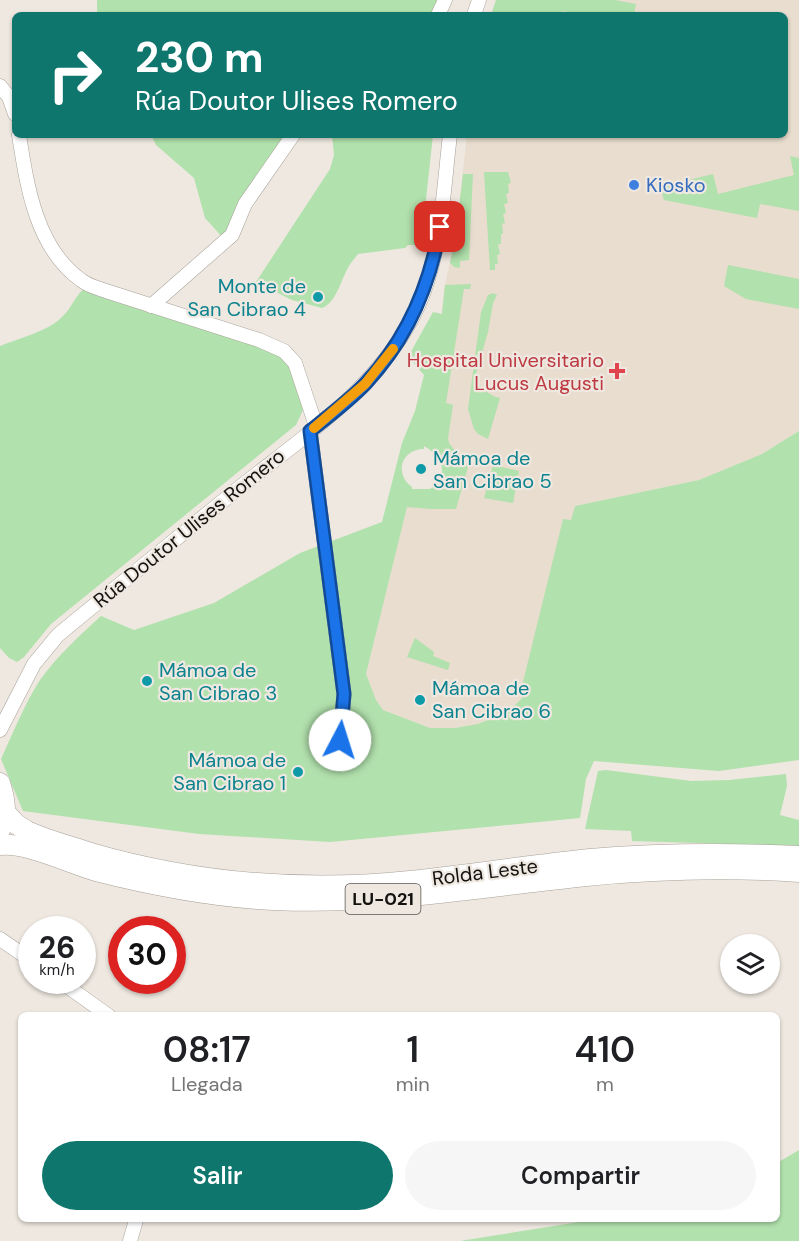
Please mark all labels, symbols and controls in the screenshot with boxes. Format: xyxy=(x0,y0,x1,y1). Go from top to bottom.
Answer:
text: 230 m xyxy=(135,30,264,85)
icon: right xyxy=(36,36,114,114)
text: Rúa Doutor Ulises Romero xyxy=(135,83,458,118)
place label: Kiosko xyxy=(646,172,706,198)
marker: Kiosko xyxy=(627,178,641,192)
pin xyxy=(414,201,465,252)
icon: arrive xyxy=(423,210,456,243)
place label: Monte de San Cibrao 4 xyxy=(187,273,306,322)
marker: Monte de San Cibrao 4 xyxy=(311,290,325,304)
place label: Hospital Universitario Lucus Augusti xyxy=(407,347,604,396)
marker: Hospital Universitario Lucus Augusti xyxy=(608,362,626,380)
street label: Rúa Doutor Ulises Romero xyxy=(88,443,290,613)
place label: Mámoa de San Cibrao 5 xyxy=(433,445,552,494)
marker: Mámoa de San Cibrao 5 xyxy=(414,462,428,476)
place label: Mámoa de San Cibrao 3 xyxy=(159,657,277,706)
marker: Mámoa de San Cibrao 3 xyxy=(140,674,154,688)
place label: Mámoa de San Cibrao 6 xyxy=(432,675,551,724)
marker: Mámoa de San Cibrao 6 xyxy=(413,693,427,707)
position arrow xyxy=(308,708,372,772)
place label: Mámoa de San Cibrao 1 xyxy=(173,747,286,796)
marker: Mámoa de San Cibrao 1 xyxy=(291,765,305,779)
street label: Rolda Leste xyxy=(431,853,539,891)
road number: LU-021 xyxy=(346,884,421,914)
speed limit sign: 30 xyxy=(108,916,186,994)
text: 26 xyxy=(39,928,75,967)
map controls xyxy=(720,934,780,994)
button: layers xyxy=(720,934,780,994)
text: km/h xyxy=(39,960,75,980)
text: 08:17 xyxy=(163,1026,251,1073)
text: 1 xyxy=(406,1026,419,1073)
text: 410 xyxy=(575,1026,635,1073)
text: Llegada xyxy=(171,1071,243,1097)
text: min xyxy=(396,1071,430,1097)
text: m xyxy=(596,1071,614,1097)
button: Salir xyxy=(42,1141,393,1210)
button: Compartir xyxy=(405,1141,756,1210)

